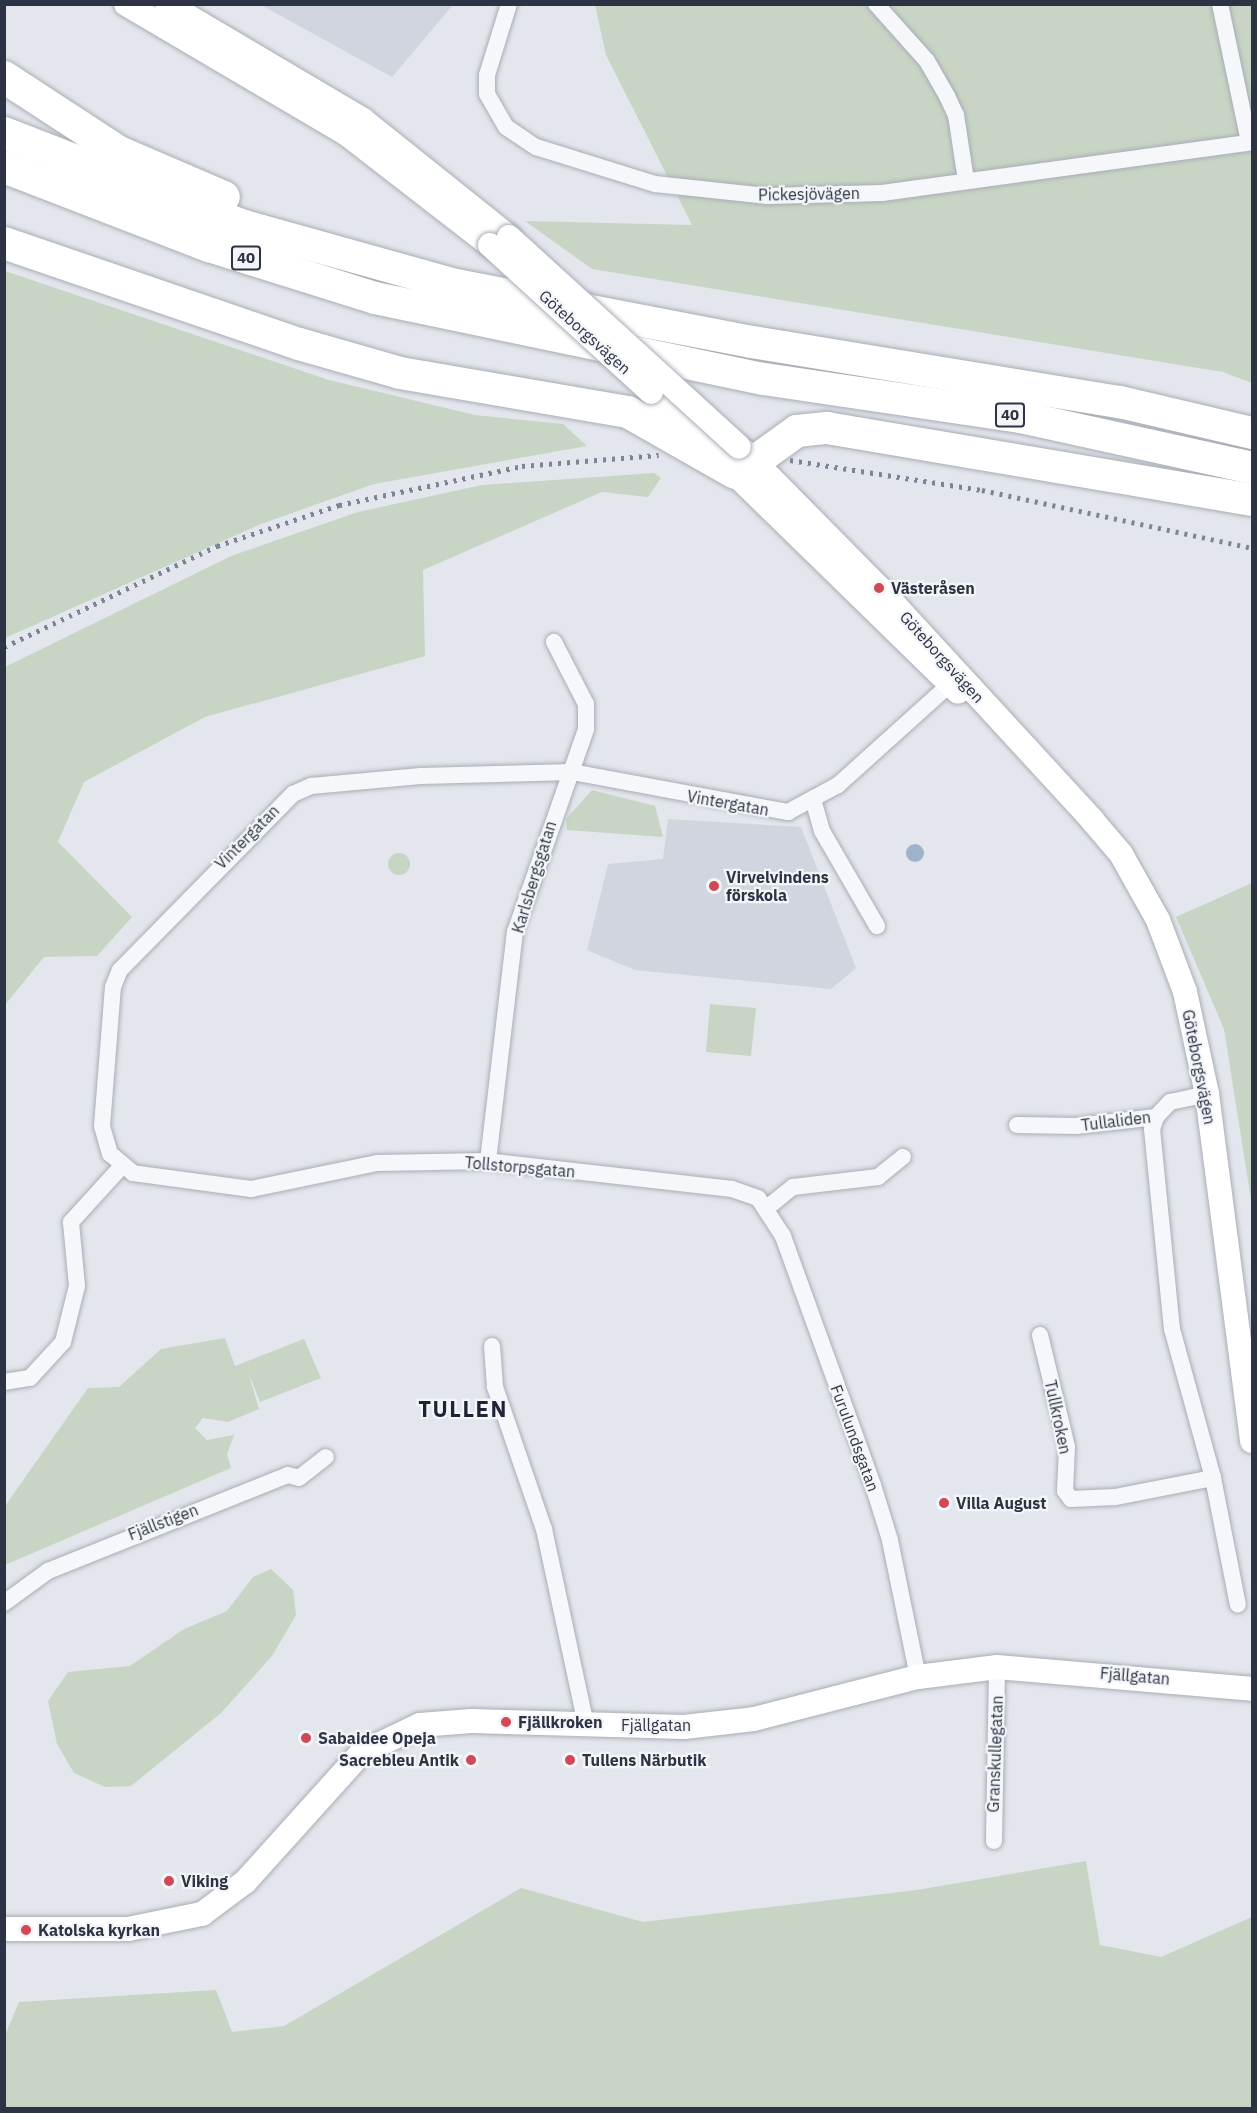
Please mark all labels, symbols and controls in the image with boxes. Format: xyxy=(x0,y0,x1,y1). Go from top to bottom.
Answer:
street label: Pickesjövägen xyxy=(758,184,860,204)
road number: 40 xyxy=(231,246,261,270)
street label: Göteborgsvägen xyxy=(535,286,635,378)
road number: 40 xyxy=(995,403,1025,427)
place label: Västeråsen xyxy=(891,578,975,598)
marker: Västeråsen xyxy=(872,581,886,595)
street label: Göteborgsvägen xyxy=(896,607,988,707)
street label: Vintergatan xyxy=(686,786,770,820)
street label: Vintergatan xyxy=(211,801,283,873)
street label: Karlsbergsgatan xyxy=(508,819,560,935)
place label: Virvelvindens förskola xyxy=(726,867,829,905)
marker: Virvelvindens förskola xyxy=(707,879,721,893)
street label: Göteborgsvägen xyxy=(1178,1008,1220,1126)
street label: Tullaliden xyxy=(1080,1107,1152,1135)
street label: Tollstorpsgatan xyxy=(464,1153,576,1181)
street label: Tullkroken xyxy=(1041,1378,1075,1456)
street label: Furulundsgatan xyxy=(827,1382,883,1494)
district label: TULLEN xyxy=(418,1396,508,1422)
place label: Villa August xyxy=(956,1493,1046,1513)
marker: Villa August xyxy=(937,1496,951,1510)
street label: Fjällstigen xyxy=(125,1500,201,1544)
street label: Fjällgatan xyxy=(1099,1663,1171,1689)
street label: Granskullegatan xyxy=(983,1695,1007,1813)
place label: Fjällkroken xyxy=(518,1712,602,1732)
marker: Fjällkroken xyxy=(499,1715,513,1729)
street label: Fjällgatan xyxy=(621,1715,691,1735)
place label: Sabaidee Opeja xyxy=(318,1728,436,1748)
marker: Sabaidee Opeja xyxy=(299,1731,313,1745)
place label: Sacrebleu Antik xyxy=(339,1750,459,1770)
place label: Tullens Närbutik xyxy=(582,1750,706,1770)
marker: Sacrebleu Antik xyxy=(464,1753,478,1767)
marker: Tullens Närbutik xyxy=(563,1753,577,1767)
place label: Viking xyxy=(181,1871,228,1891)
marker: Viking xyxy=(162,1874,176,1888)
place label: Katolska kyrkan xyxy=(38,1920,160,1940)
marker: Katolska kyrkan xyxy=(19,1923,33,1937)

